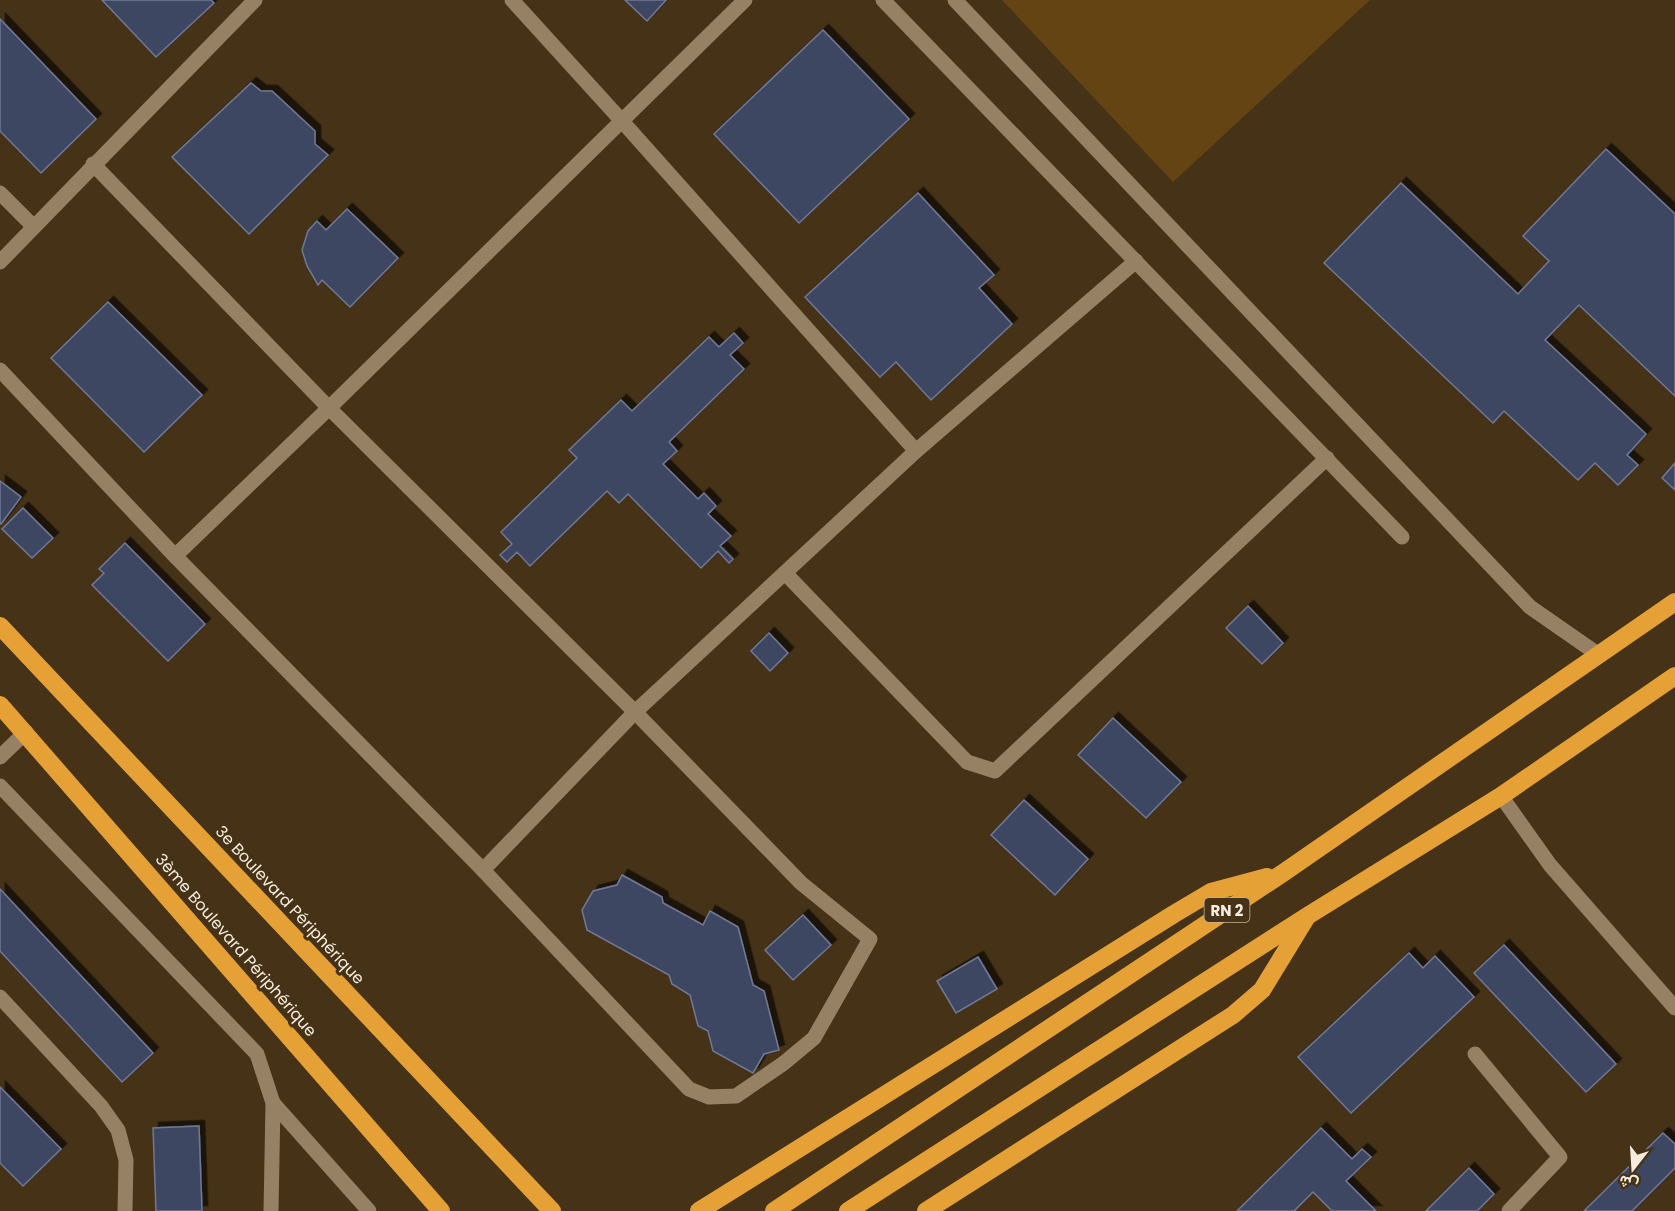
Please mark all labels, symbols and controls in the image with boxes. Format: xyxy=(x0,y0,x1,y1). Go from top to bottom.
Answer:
street label: 3e Boulevard Périphérique xyxy=(210,821,370,990)
street label: 3ème Boulevard Périphérique xyxy=(150,848,322,1042)
road number: RN 2 xyxy=(1204,898,1250,922)
north arrow xyxy=(1603,1139,1663,1199)
text: ش xyxy=(1616,1169,1641,1197)

